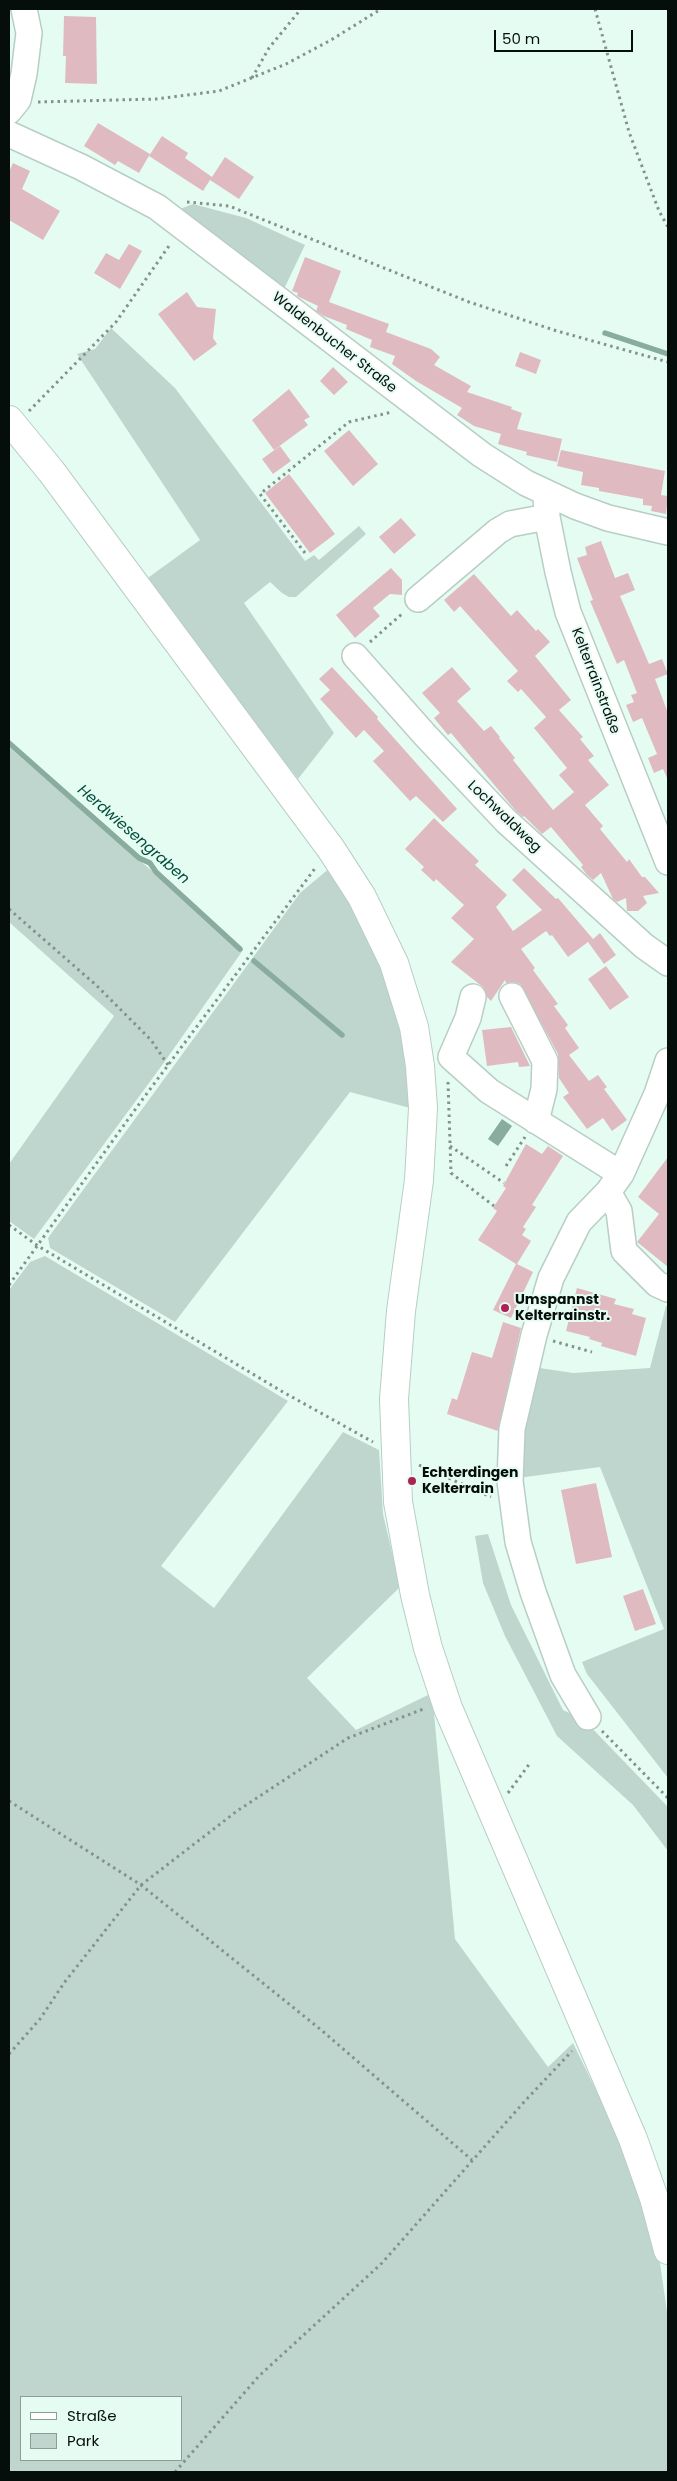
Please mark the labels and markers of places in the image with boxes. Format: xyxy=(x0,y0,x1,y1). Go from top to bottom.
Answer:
place label: Umspannst Kelterrainstr. xyxy=(515,1292,610,1324)
marker: Umspannst Kelterrainstr. xyxy=(499,1302,511,1314)
place label: Echterdingen Kelterrain xyxy=(422,1465,518,1498)
marker: Echterdingen Kelterrain xyxy=(406,1475,418,1487)

